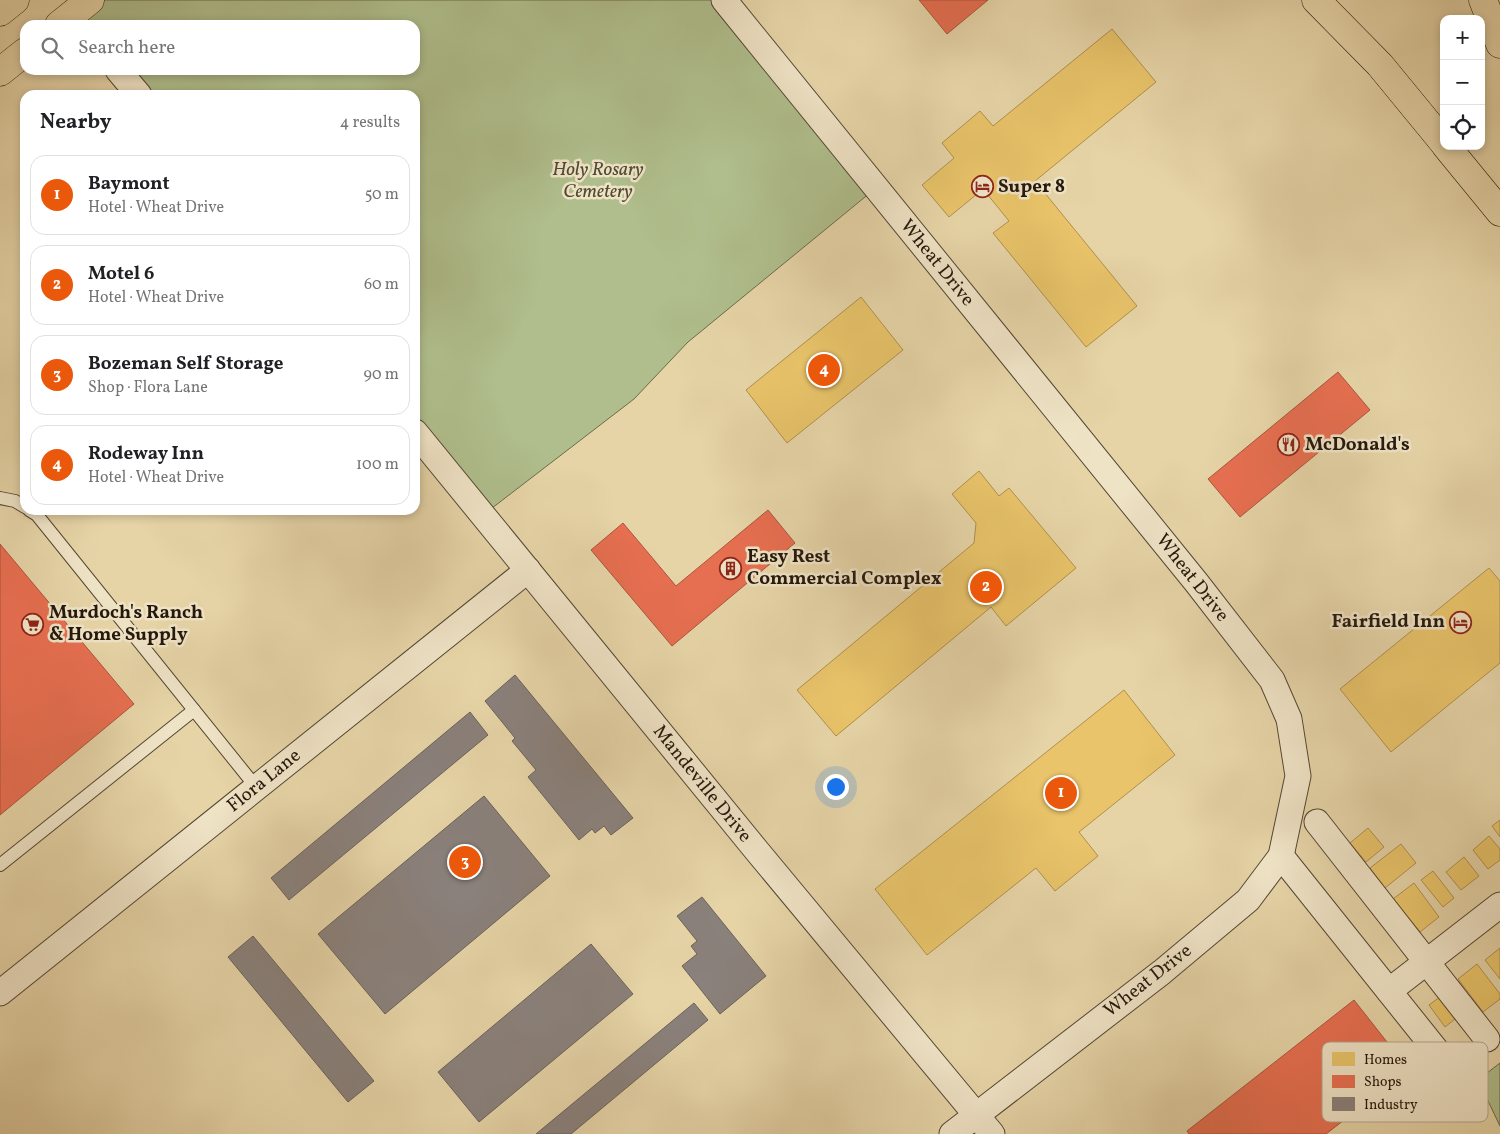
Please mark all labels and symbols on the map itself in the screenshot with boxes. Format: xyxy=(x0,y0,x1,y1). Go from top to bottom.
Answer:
park label: Holy Rosary Cemetery xyxy=(552,157,644,205)
place label: Super 8 xyxy=(998,174,1065,200)
hotel icon: Super 8 xyxy=(970,175,994,199)
street label: Wheat Drive xyxy=(894,214,980,312)
pin: 4 xyxy=(808,351,840,389)
place label: McDonald's xyxy=(1305,432,1410,458)
restaurant icon: McDonald's xyxy=(1277,433,1301,457)
street label: Wheat Drive xyxy=(1149,529,1235,627)
place label: Easy Rest Commercial Complex xyxy=(747,544,942,592)
building icon: Easy Rest Commercial Complex xyxy=(719,556,743,580)
pin: 2 xyxy=(970,568,1002,606)
place label: Murdoch's Ranch & Home Supply xyxy=(49,600,203,648)
place label: Fairfield Inn xyxy=(1332,609,1445,635)
hotel icon: Fairfield Inn xyxy=(1449,610,1473,634)
supermarket icon: Murdoch's Ranch & Home Supply xyxy=(21,612,45,636)
street label: Mandeville Drive xyxy=(646,720,758,848)
street label: Flora Lane xyxy=(222,743,306,819)
your location xyxy=(823,774,849,800)
pin: 1 xyxy=(1045,774,1077,812)
pin: 3 xyxy=(449,843,481,881)
street label: Wheat Drive xyxy=(1099,938,1197,1024)
legend xyxy=(1322,1042,1488,1122)
text: Homes xyxy=(1364,1051,1407,1070)
text: Shops xyxy=(1364,1073,1402,1092)
text: Industry xyxy=(1364,1096,1418,1115)

